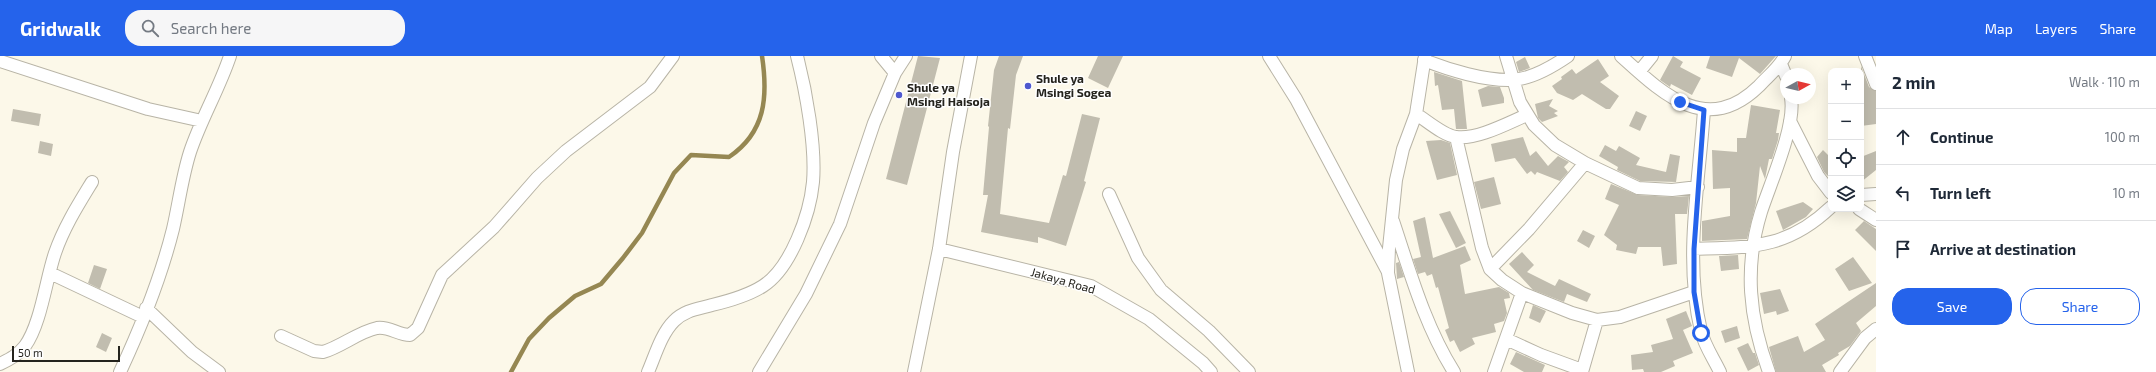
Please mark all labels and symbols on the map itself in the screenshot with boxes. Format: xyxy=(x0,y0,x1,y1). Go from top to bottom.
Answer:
north arrow xyxy=(1780,68,1816,104)
place label: Shule ya Msingi Sogea xyxy=(1036,71,1112,99)
place label: Shule ya Msingi Haisoja xyxy=(907,80,990,109)
marker: Shule ya Msingi Sogea xyxy=(1023,81,1033,91)
marker: Shule ya Msingi Haisoja xyxy=(894,90,904,100)
route end xyxy=(1671,93,1689,111)
street label: Jakaya Road xyxy=(1029,264,1097,296)
route start xyxy=(1692,324,1710,342)
scale bar xyxy=(12,344,120,363)

